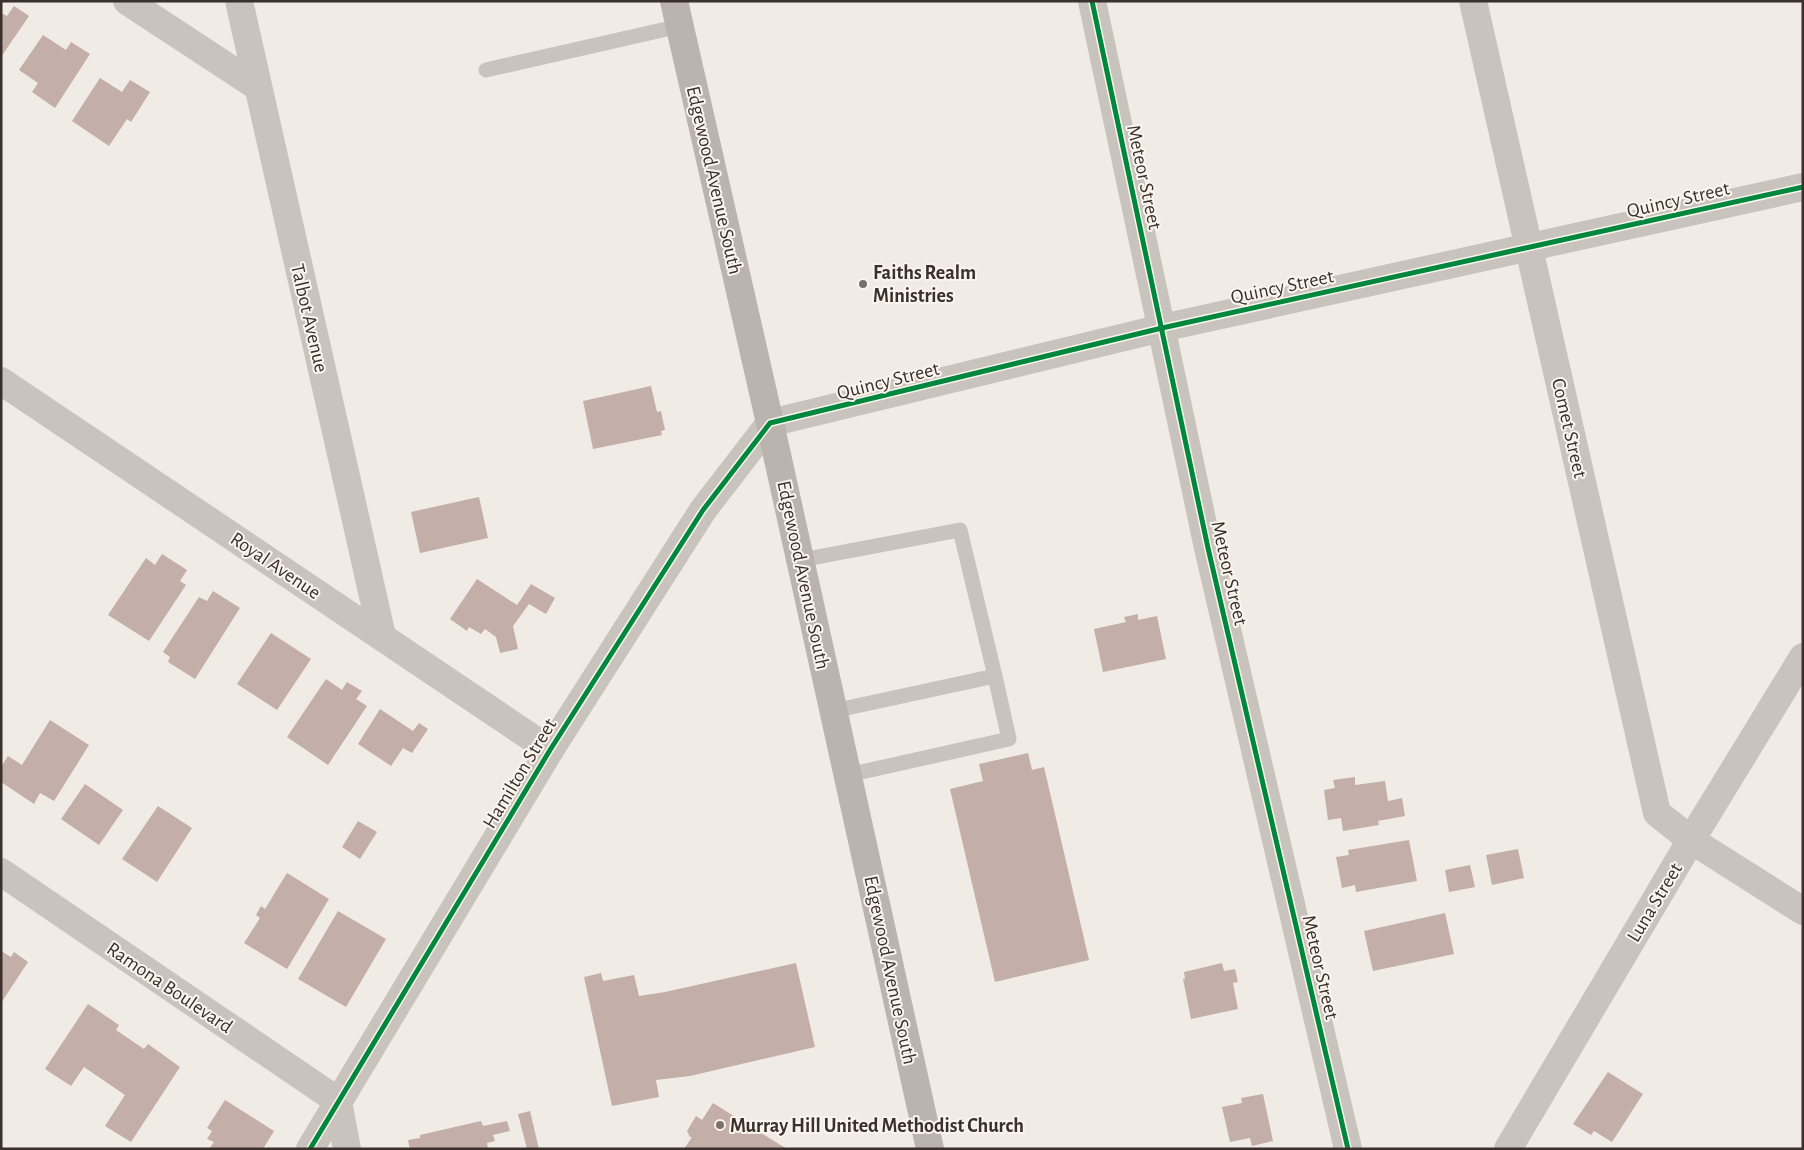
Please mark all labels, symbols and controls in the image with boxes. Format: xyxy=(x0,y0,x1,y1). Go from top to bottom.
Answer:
street label: Edgewood Avenue South xyxy=(683,84,745,276)
street label: Meteor Street xyxy=(1123,123,1165,232)
street label: Quincy Street xyxy=(1625,178,1732,222)
street label: Talbot Avenue xyxy=(287,262,331,374)
place label: Faiths Realm Ministries xyxy=(873,263,976,306)
street label: Quincy Street xyxy=(1229,266,1336,308)
marker: Faiths Realm Ministries xyxy=(857,278,869,290)
street label: Quincy Street xyxy=(835,358,942,403)
street label: Comet Street xyxy=(1548,376,1590,481)
street label: Edgewood Avenue South xyxy=(773,479,833,671)
street label: Meteor Street xyxy=(1207,519,1251,628)
street label: Royal Avenue xyxy=(227,528,324,603)
street label: Hamilton Street xyxy=(479,714,561,832)
street label: Luna Street xyxy=(1624,859,1686,945)
street label: Edgewood Avenue South xyxy=(860,874,920,1066)
street label: Meteor Street xyxy=(1298,913,1342,1022)
street label: Ramona Boulevard xyxy=(103,938,236,1037)
place label: Murray Hill United Methodist Church xyxy=(730,1116,1024,1136)
marker: Murray Hill United Methodist Church xyxy=(714,1119,726,1131)

